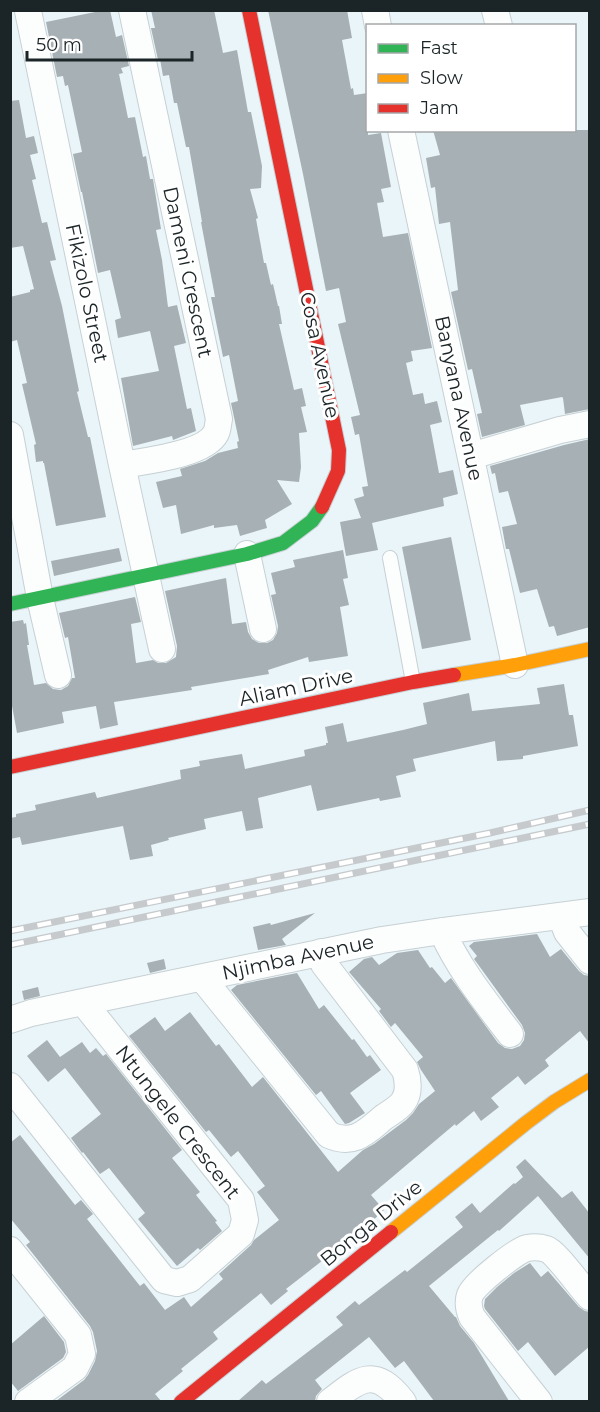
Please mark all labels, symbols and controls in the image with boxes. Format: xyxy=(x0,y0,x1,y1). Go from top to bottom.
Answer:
scale bar xyxy=(27,24,192,62)
legend xyxy=(366,24,576,132)
text: 50 m xyxy=(36,34,82,56)
text: Fast xyxy=(420,37,458,59)
text: Slow xyxy=(420,67,463,89)
text: Jam xyxy=(419,97,459,119)
street label: Dameni Crescent xyxy=(158,184,218,360)
street label: Fikizolo Street xyxy=(61,221,113,365)
street label: Cosa Avenue xyxy=(295,290,345,420)
street label: Banyana Avenue xyxy=(430,313,488,483)
street label: Aliam Drive xyxy=(237,663,355,711)
street label: Njimba Avenue xyxy=(220,929,376,985)
street label: Ntungele Crescent xyxy=(111,1040,245,1204)
street label: Bonga Drive xyxy=(315,1175,427,1271)

